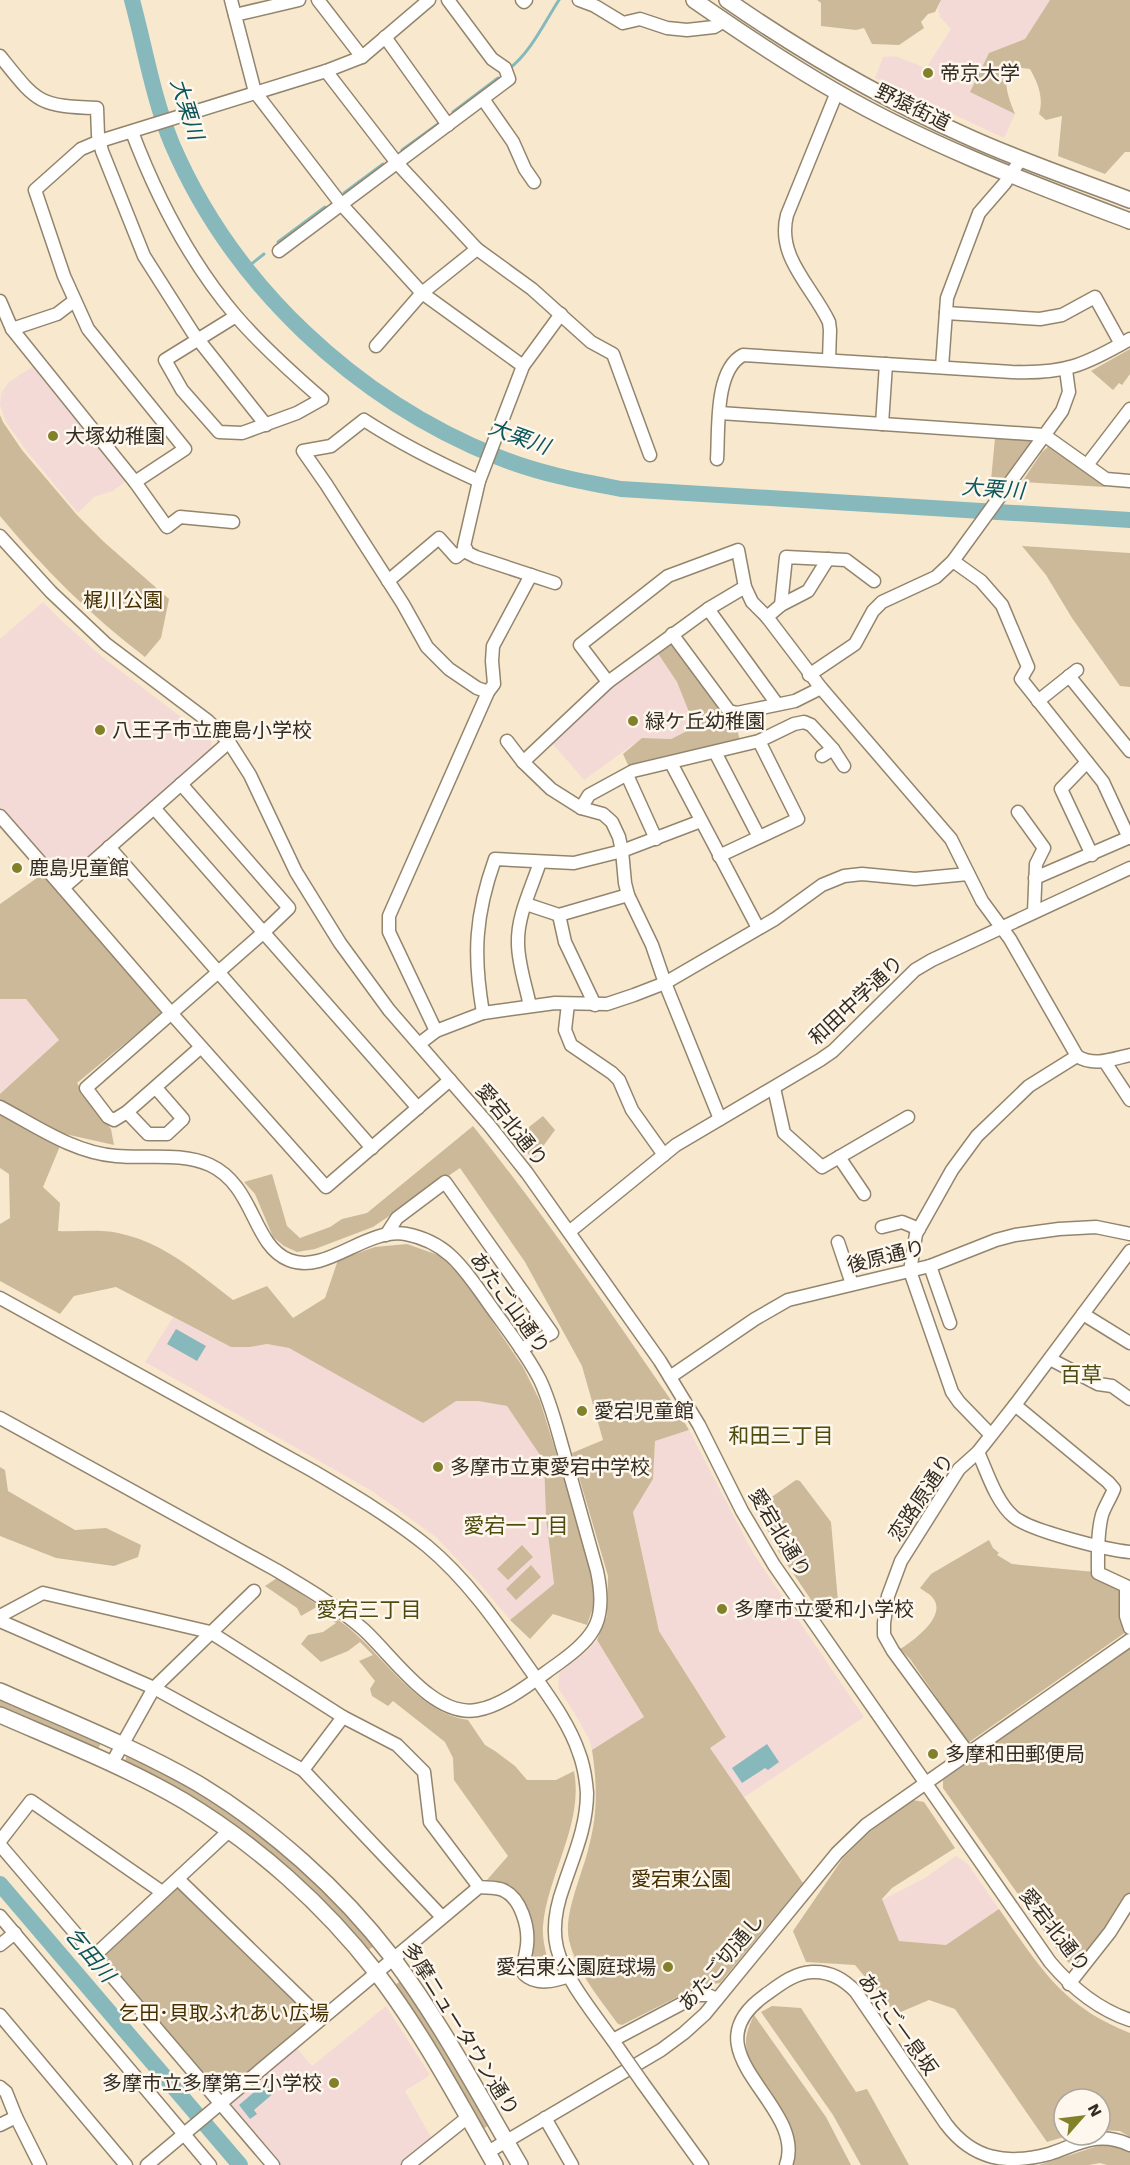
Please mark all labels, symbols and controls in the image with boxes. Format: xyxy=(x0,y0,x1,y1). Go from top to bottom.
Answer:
place label: 帝京大学 xyxy=(940,61,1020,85)
marker: 帝京大学 xyxy=(921,66,935,80)
water label: 大栗川 xyxy=(166,75,210,145)
street label: 野猿街道 xyxy=(872,79,954,135)
water label: 大栗川 xyxy=(485,414,555,460)
place label: 大塚幼稚園 xyxy=(65,424,165,448)
marker: 大塚幼稚園 xyxy=(46,429,60,443)
water label: 大栗川 xyxy=(961,474,1027,503)
park label: 梶川公園 xyxy=(83,588,163,612)
place label: 緑ケ丘幼稚園 xyxy=(645,709,765,733)
marker: 緑ケ丘幼稚園 xyxy=(626,714,640,728)
place label: 八王子市立鹿島小学校 xyxy=(112,718,312,742)
marker: 八王子市立鹿島小学校 xyxy=(93,723,107,737)
place label: 鹿島児童館 xyxy=(29,856,129,880)
marker: 鹿島児童館 xyxy=(10,861,24,875)
street label: 和田中学通り xyxy=(804,950,908,1050)
street label: 愛宕北通り xyxy=(471,1079,553,1171)
street label: 後原通り xyxy=(844,1235,928,1277)
street label: あたご山通り xyxy=(465,1247,555,1359)
district label: 百草 xyxy=(1060,1362,1102,1387)
place label: 愛宕児童館 xyxy=(594,1399,694,1423)
marker: 愛宕児童館 xyxy=(575,1404,589,1418)
district label: 和田三丁目 xyxy=(729,1423,834,1448)
street label: 恋路原通り xyxy=(883,1449,959,1545)
place label: 多摩市立東愛宕中学校 xyxy=(450,1455,650,1479)
marker: 多摩市立東愛宕中学校 xyxy=(431,1460,445,1474)
street label: 愛宕北通り xyxy=(744,1484,816,1582)
district label: 愛宕一丁目 xyxy=(464,1513,569,1538)
district label: 愛宕三丁目 xyxy=(317,1597,422,1622)
place label: 多摩市立愛和小学校 xyxy=(734,1597,914,1621)
marker: 多摩市立愛和小学校 xyxy=(715,1602,729,1616)
place label: 多摩和田郵便局 xyxy=(945,1742,1085,1766)
marker: 多摩和田郵便局 xyxy=(926,1747,940,1761)
park label: 愛宕東公園 xyxy=(631,1867,731,1891)
street label: 愛宕北通り xyxy=(1015,1883,1095,1977)
street label: あたご切通し xyxy=(673,1908,769,2016)
water label: 乞田川 xyxy=(61,1923,121,1988)
street label: 多摩ニュータウン通り xyxy=(398,1938,524,2120)
place label: 愛宕東公園庭球場 xyxy=(496,1955,656,1979)
marker: 愛宕東公園庭球場 xyxy=(661,1960,675,1974)
street label: あたご一息坂 xyxy=(853,1968,943,2080)
park label: 乞田･貝取ふれあい広場 xyxy=(119,2001,329,2025)
place label: 多摩市立多摩第三小学校 xyxy=(102,2071,322,2095)
marker: 多摩市立多摩第三小学校 xyxy=(327,2076,341,2090)
north arrow xyxy=(1052,2087,1112,2147)
text: N xyxy=(1084,2100,1106,2120)

